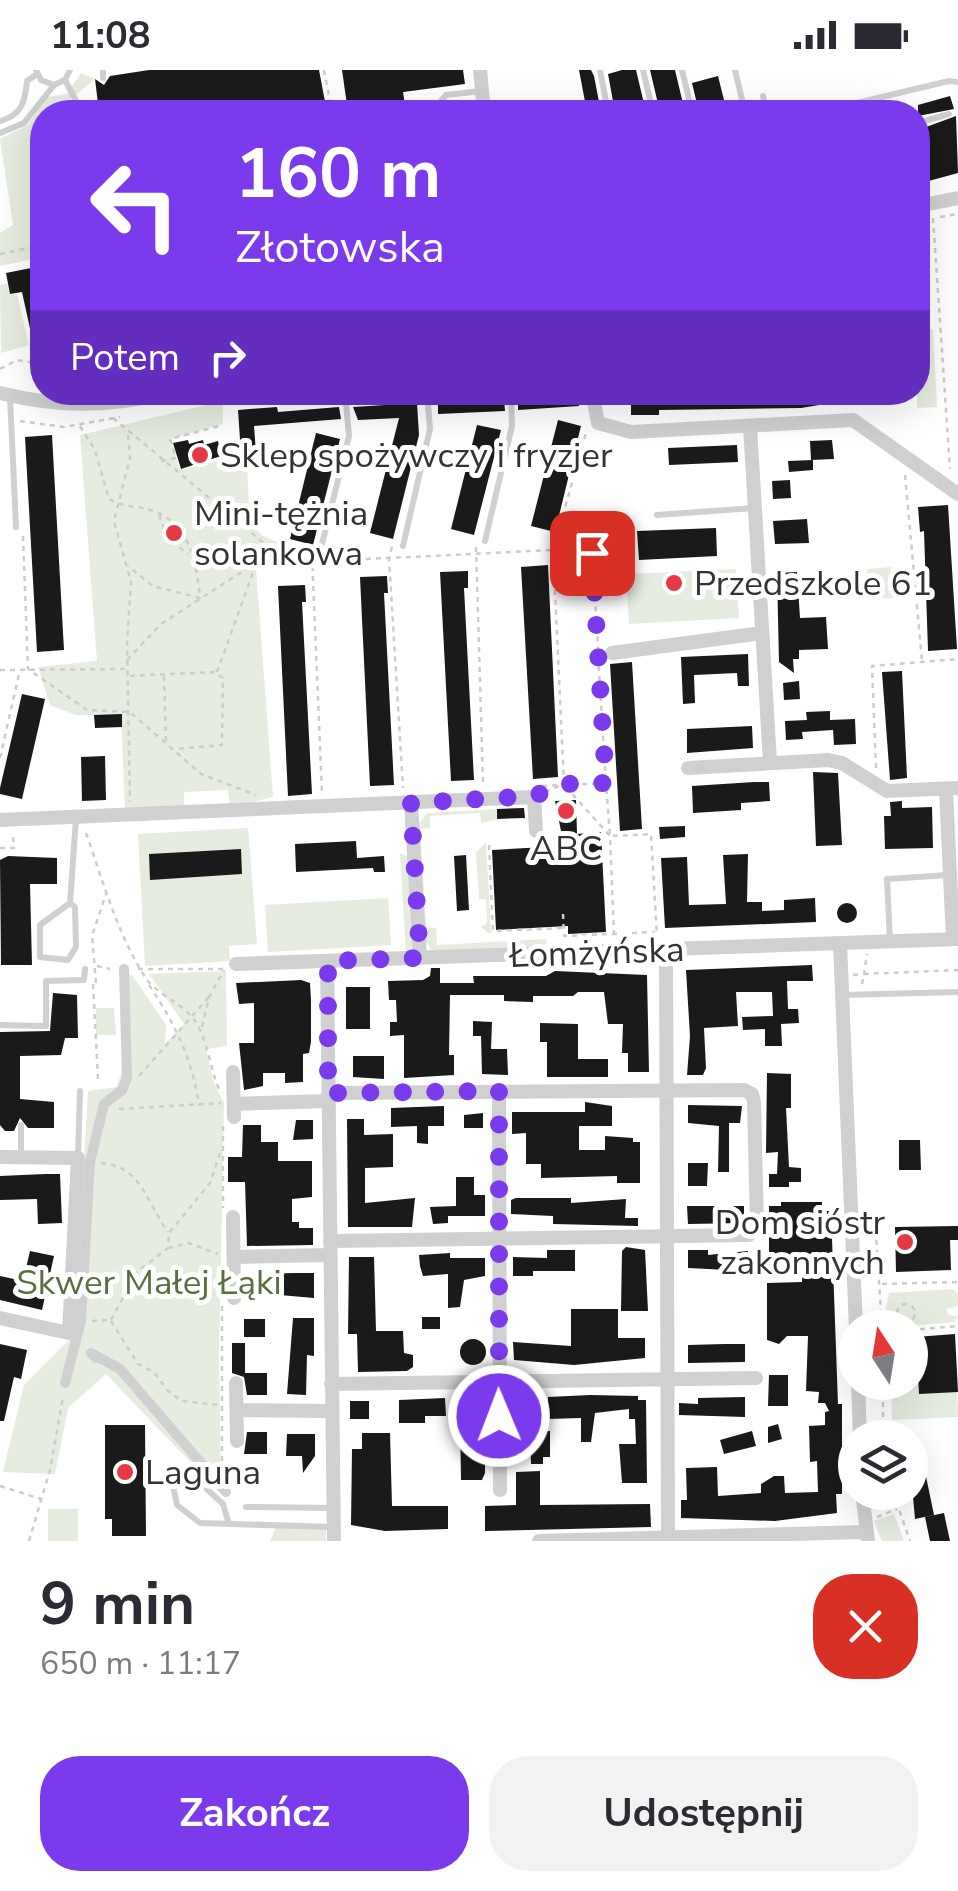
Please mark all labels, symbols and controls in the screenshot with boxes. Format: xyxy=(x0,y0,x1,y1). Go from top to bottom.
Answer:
text: 11:08 xyxy=(50,10,151,61)
text: 160 m xyxy=(235,126,441,222)
icon: left xyxy=(70,140,200,270)
text: Złotowska xyxy=(235,217,445,278)
icon: right xyxy=(200,330,255,385)
text: Potem xyxy=(70,332,180,383)
place label: Sklep spożywczy i fryzjer xyxy=(220,432,613,479)
marker: Sklep spożywczy i fryzjer xyxy=(189,444,211,466)
place label: Mini-tężnia solankowa xyxy=(194,490,368,577)
pin xyxy=(550,511,635,596)
marker: Mini-tężnia solankowa xyxy=(163,522,185,544)
icon: arrive xyxy=(565,526,620,581)
place label: Przedszkole 61 xyxy=(694,560,932,607)
marker: Przedszkole 61 xyxy=(663,572,685,594)
marker: ABC xyxy=(555,800,577,822)
place label: ABC xyxy=(530,825,602,872)
street label: Łomżyńska xyxy=(508,926,685,979)
place label: Dom sióstr zakonnych xyxy=(715,1199,885,1286)
marker: Dom sióstr zakonnych xyxy=(894,1231,916,1253)
park label: Skwer Małej Łąki xyxy=(16,1259,282,1306)
north arrow xyxy=(838,1310,928,1400)
map controls xyxy=(838,1310,928,1510)
position arrow xyxy=(447,1364,551,1468)
button: layers xyxy=(838,1420,928,1510)
place label: Laguna xyxy=(145,1449,261,1496)
marker: Laguna xyxy=(114,1461,136,1483)
text: 9 min xyxy=(40,1563,195,1645)
button: close xyxy=(813,1574,918,1679)
text: 650 m · 11:17 xyxy=(40,1642,241,1685)
button: Zakończ xyxy=(40,1756,469,1871)
button: Udostępnij xyxy=(489,1756,918,1871)

